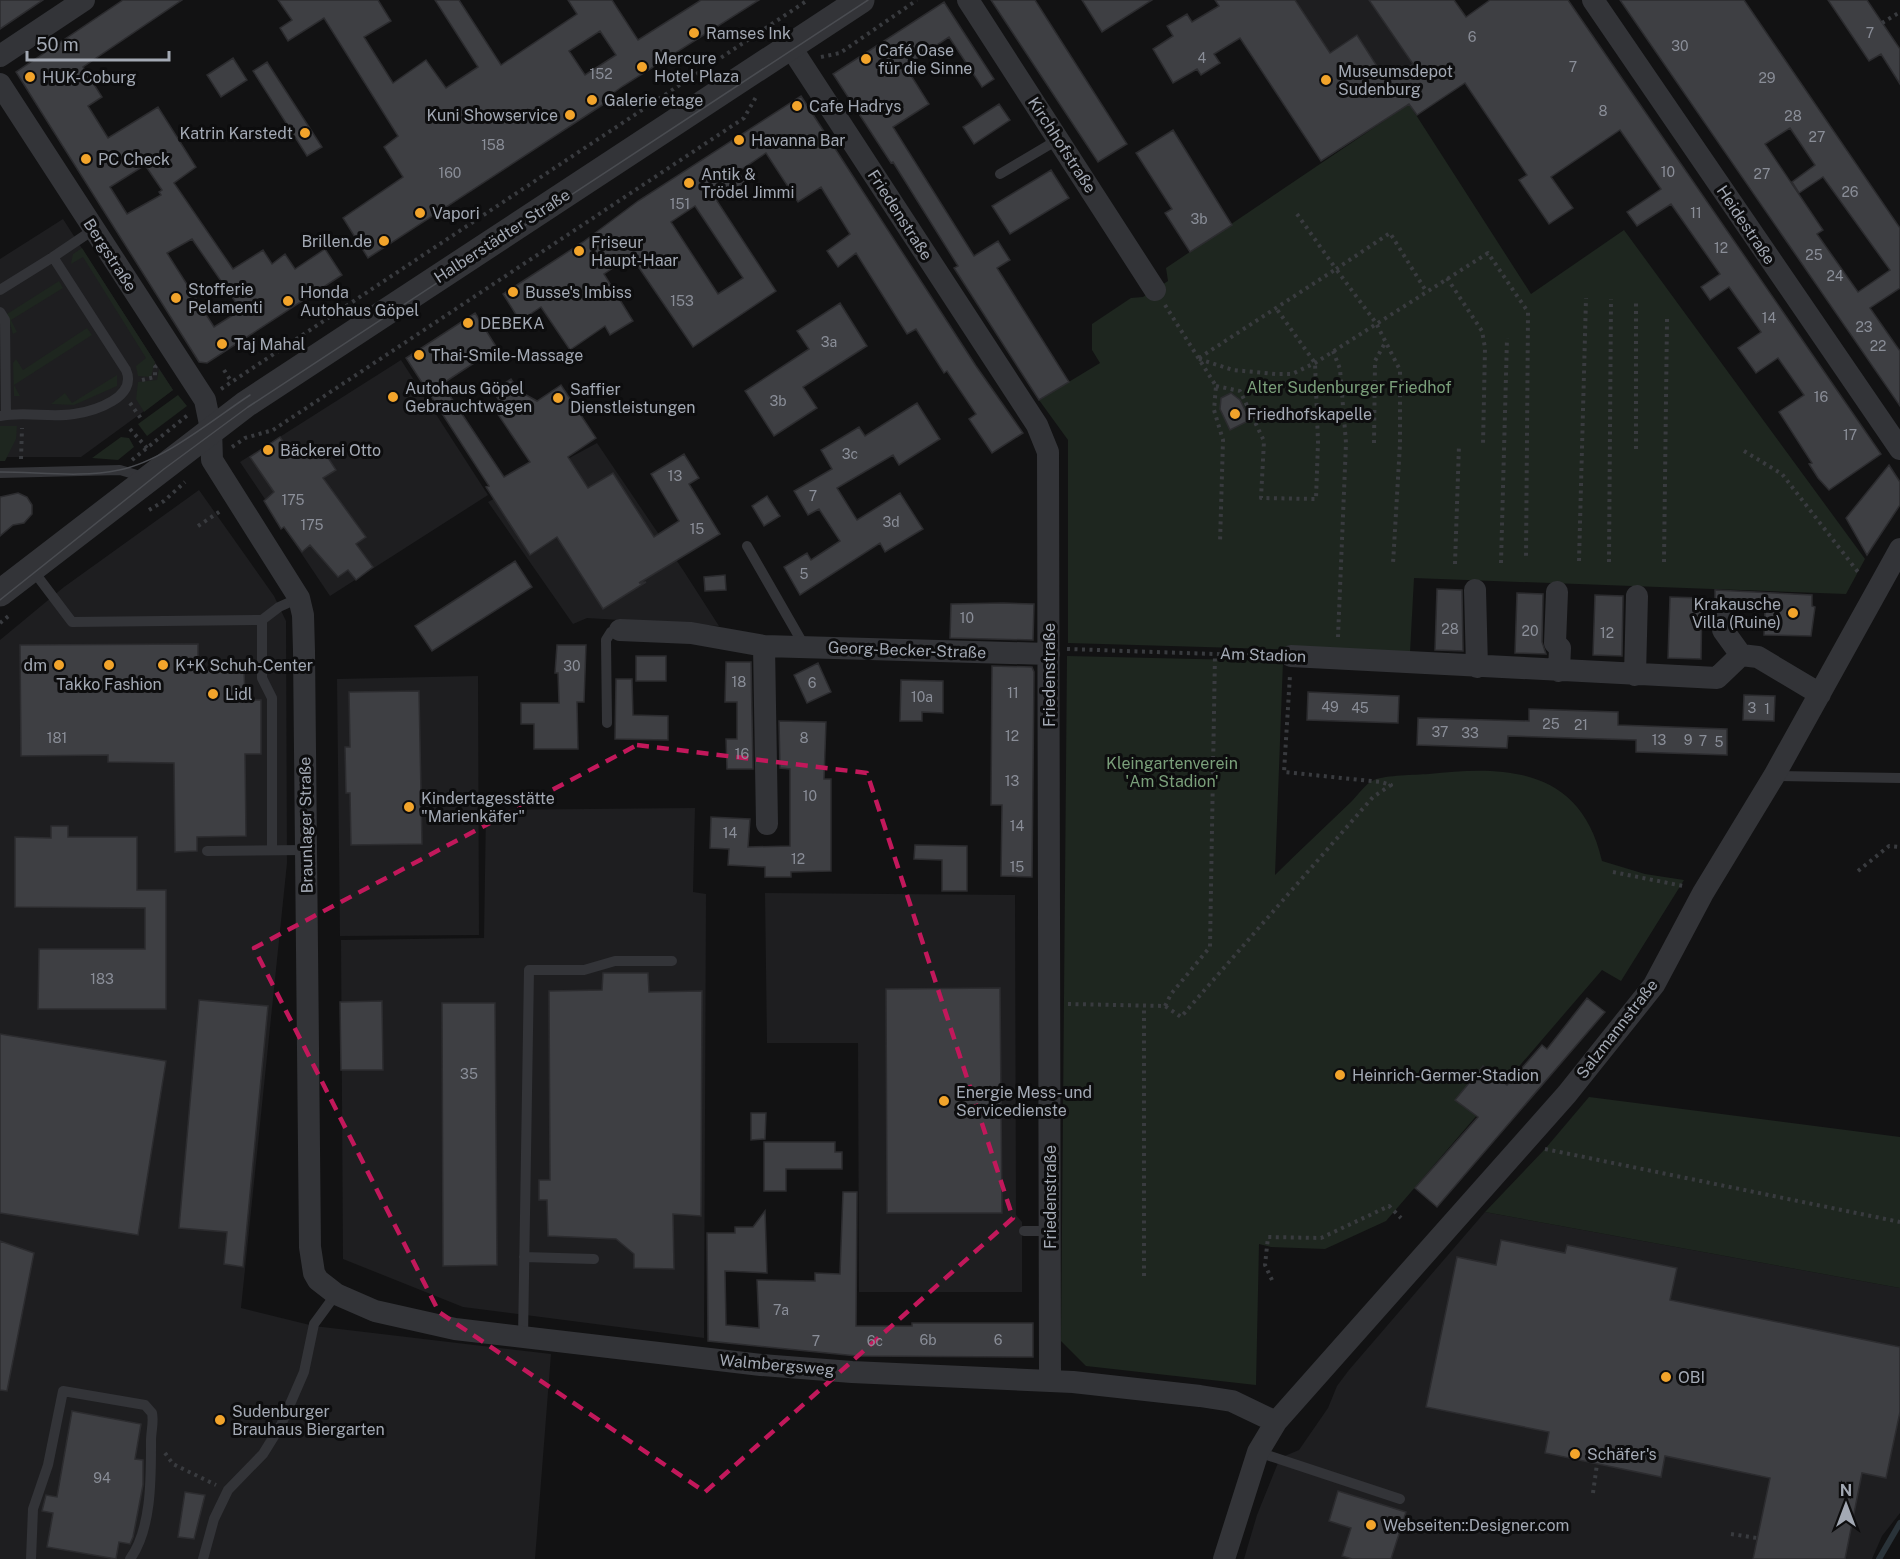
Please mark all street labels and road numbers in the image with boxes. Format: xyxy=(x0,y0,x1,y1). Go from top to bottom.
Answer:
street label: Kirchhofstraße xyxy=(1024,93,1100,197)
street label: Friedenstraße xyxy=(864,166,936,264)
street label: Heidestraße xyxy=(1713,182,1779,268)
street label: Halberstädter Straße xyxy=(430,185,574,287)
street label: Bergstraße xyxy=(79,215,141,295)
street label: Friedenstraße xyxy=(1040,623,1059,727)
street label: Georg-Becker-Straße xyxy=(828,638,986,662)
street label: Am Stadion xyxy=(1219,644,1307,666)
street label: Braunlager Straße xyxy=(295,757,317,893)
street label: Salzmannstraße xyxy=(1572,976,1662,1082)
street label: Friedenstraße xyxy=(1041,1145,1060,1249)
street label: Walmbergsweg xyxy=(719,1350,835,1380)

